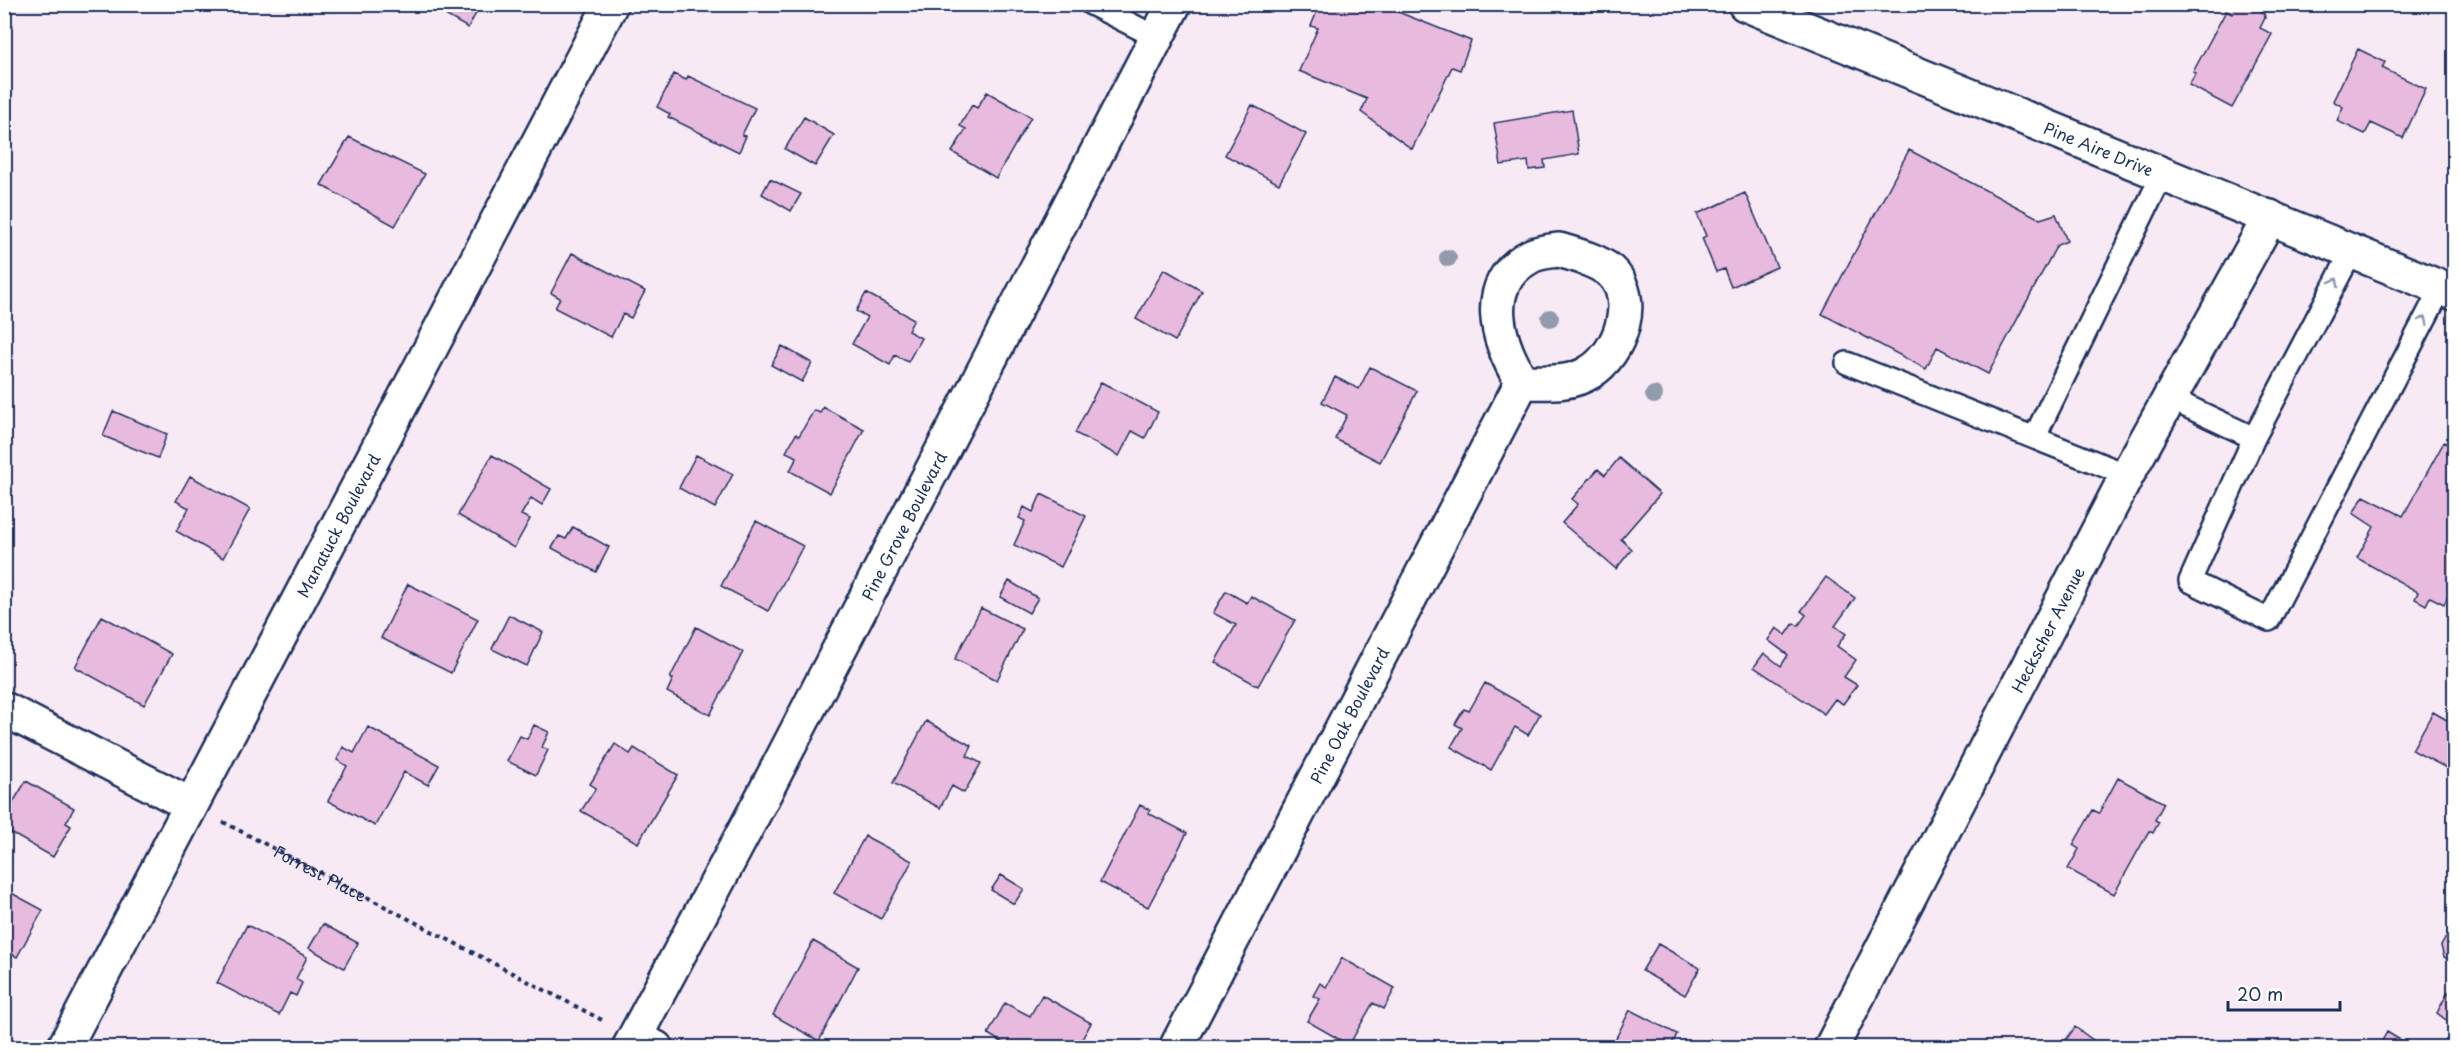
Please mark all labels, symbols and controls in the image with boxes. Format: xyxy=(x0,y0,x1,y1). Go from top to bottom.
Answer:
street label: Pine Aire Drive xyxy=(2040,115,2157,181)
one-way arrow xyxy=(2328,278,2339,289)
one-way arrow xyxy=(2417,316,2428,327)
street label: Pine Grove Boulevard xyxy=(855,447,952,604)
street label: Manatuck Boulevard xyxy=(290,449,385,601)
street label: Heckscher Avenue xyxy=(2005,562,2090,697)
street label: Pine Oak Boulevard xyxy=(1304,643,1394,788)
street label: Forrest Place xyxy=(270,839,371,907)
scale bar xyxy=(2228,974,2340,1012)
text: 20 m xyxy=(2237,980,2283,1007)

